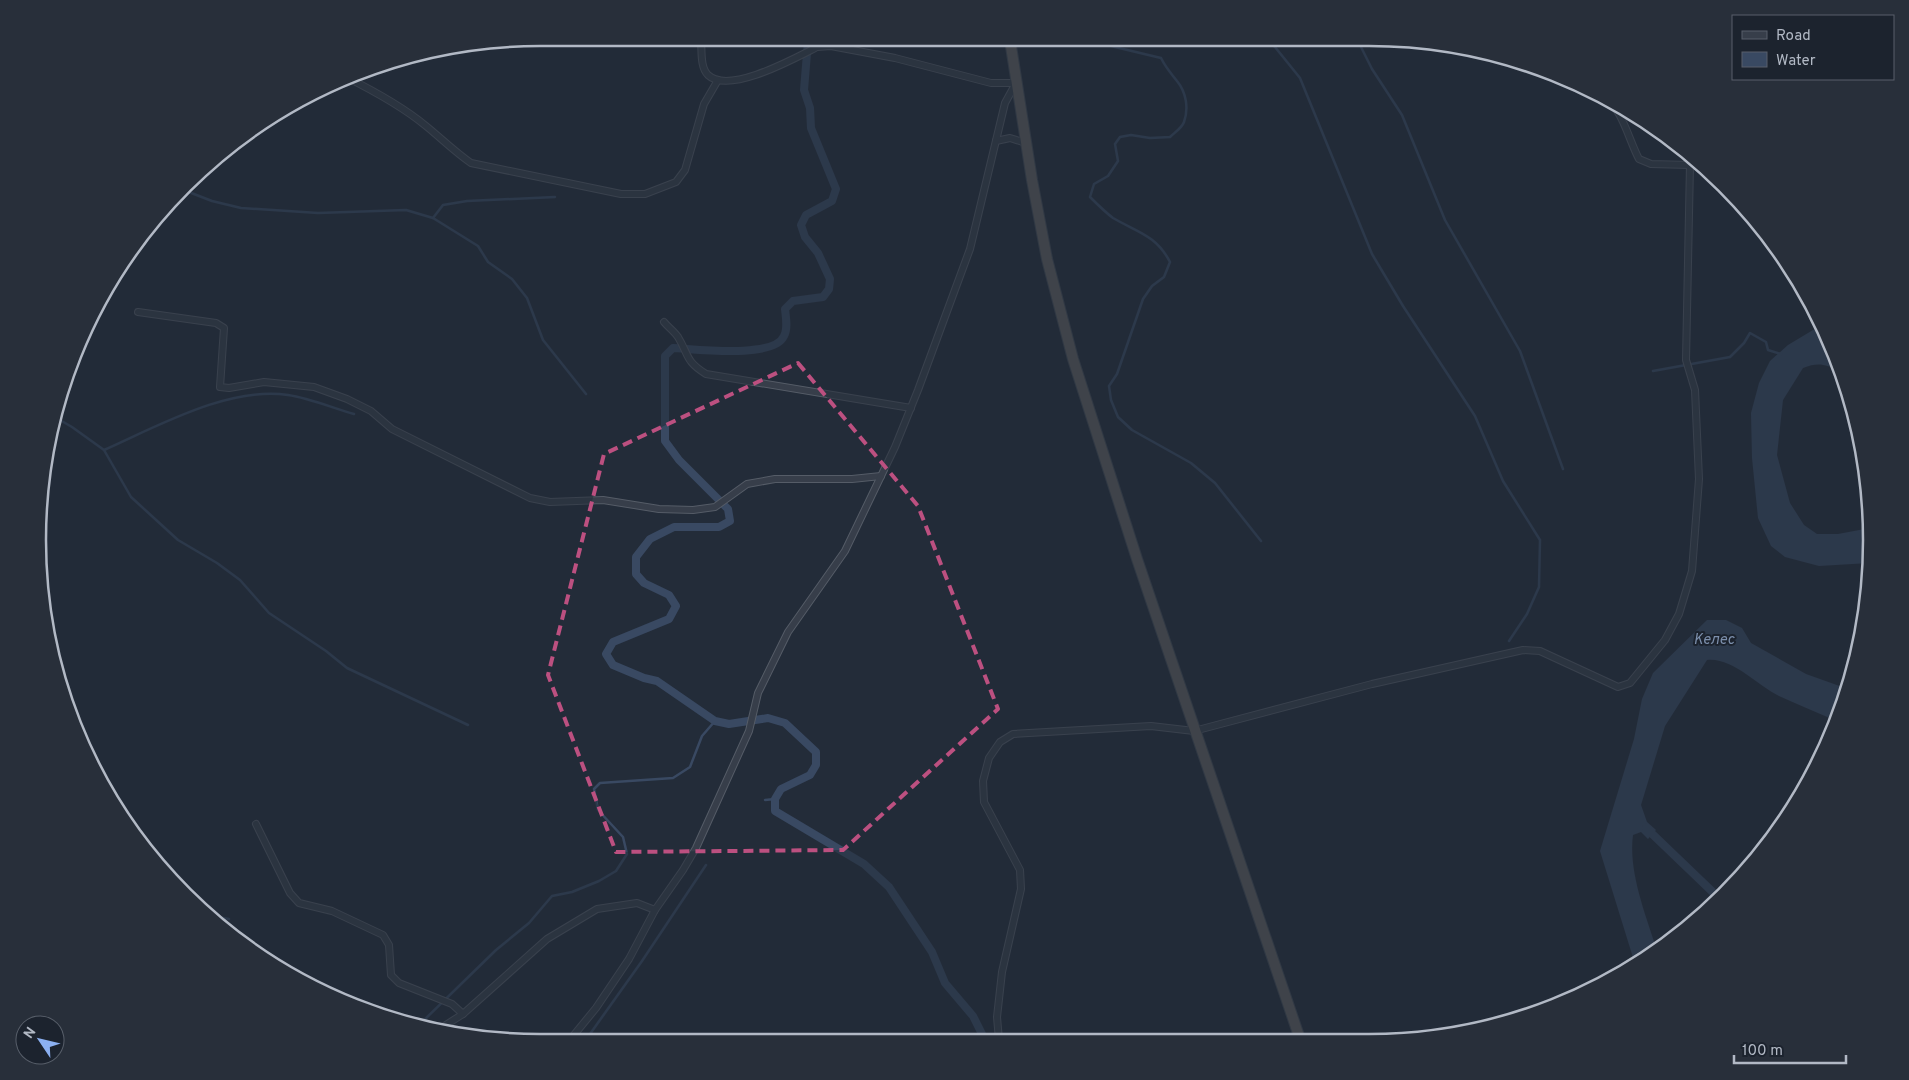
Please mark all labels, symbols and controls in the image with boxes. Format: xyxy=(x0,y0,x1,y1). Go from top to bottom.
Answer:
legend xyxy=(1732,15,1894,80)
text: Road xyxy=(1776,27,1811,46)
text: Water xyxy=(1776,52,1816,71)
water label: Келес xyxy=(1694,631,1735,650)
north arrow xyxy=(15,1015,65,1065)
text: N xyxy=(21,1024,40,1042)
scale bar xyxy=(1734,1032,1846,1064)
text: 100 m xyxy=(1742,1042,1783,1061)

